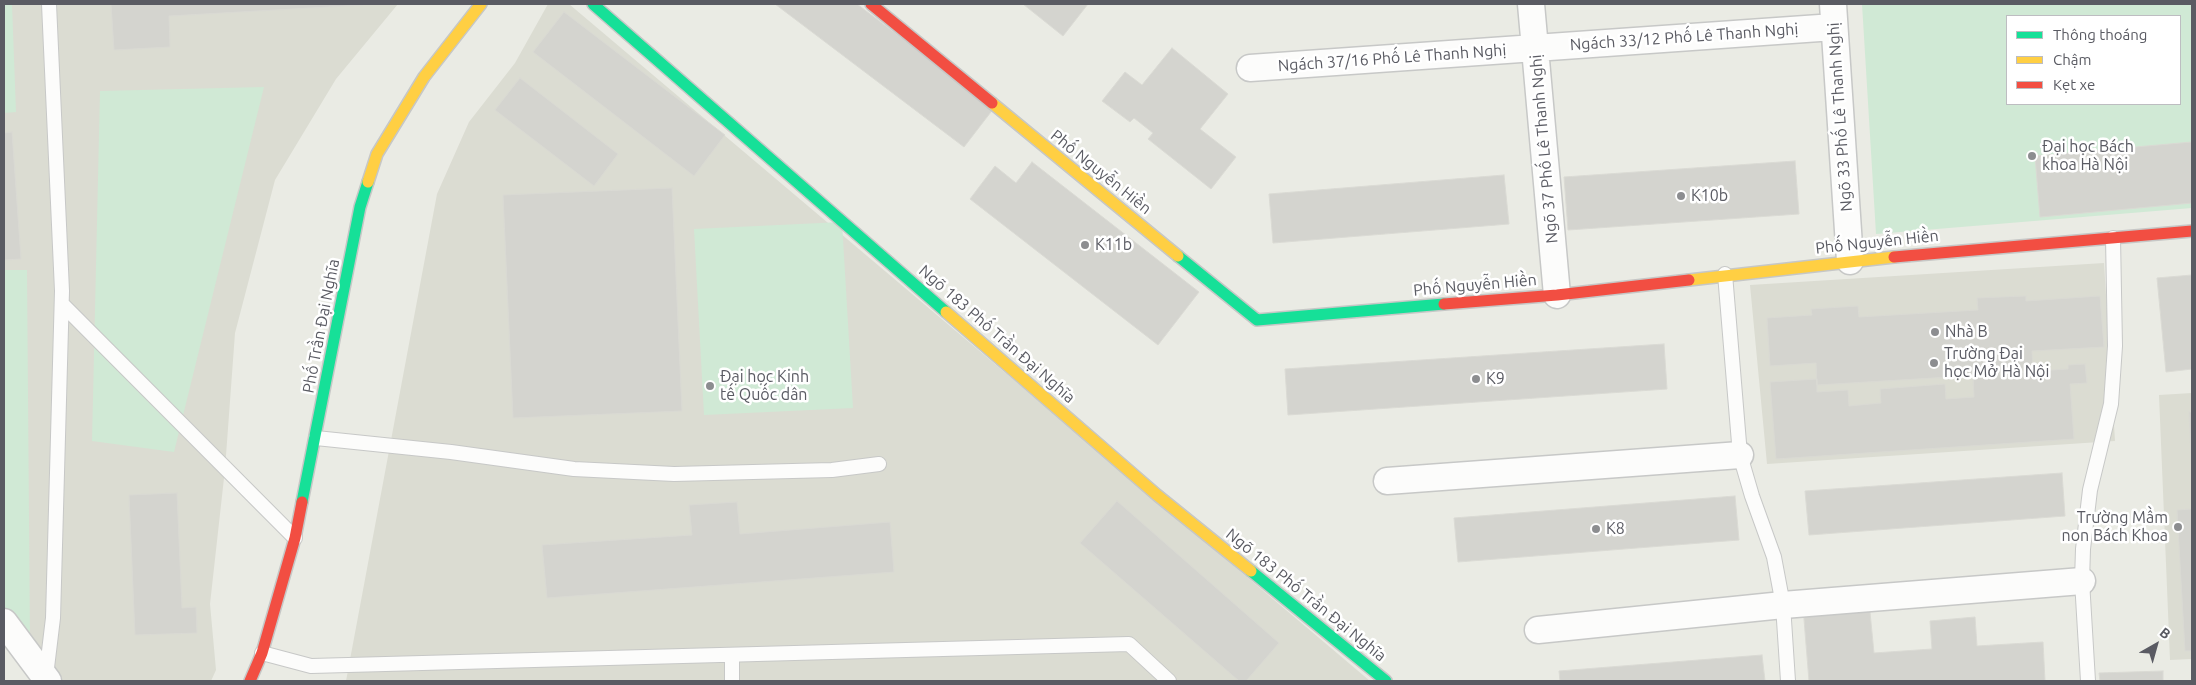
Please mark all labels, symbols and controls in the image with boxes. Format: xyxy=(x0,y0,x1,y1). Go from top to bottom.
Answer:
legend xyxy=(2006,15,2181,105)
street label: Ngách 33/12 Phố Lê Thanh Nghị xyxy=(1569,19,1799,55)
street label: Ngõ 33 Phố Lê Thanh Nghị xyxy=(1824,22,1856,212)
text: Thông thoáng xyxy=(2053,26,2147,43)
street label: Ngách 37/16 Phố Lê Thanh Nghị xyxy=(1277,40,1507,76)
text: Chậm xyxy=(2053,51,2091,68)
street label: Ngõ 37 Phố Lê Thanh Nghị xyxy=(1526,54,1562,244)
text: Kẹt xe xyxy=(2053,76,2095,93)
street label: Phố Nguyễn Hiền xyxy=(1047,126,1155,218)
place label: Đại học Bách khoa Hà Nội xyxy=(2042,137,2134,175)
marker: Đại học Bách khoa Hà Nội xyxy=(2026,150,2038,162)
place label: K10b xyxy=(1691,186,1728,206)
marker: K10b xyxy=(1675,190,1687,202)
street label: Phố Nguyễn Hiền xyxy=(1814,226,1940,258)
place label: K11b xyxy=(1095,235,1132,255)
marker: K11b xyxy=(1079,239,1091,251)
street label: Phố Trần Đại Nghĩa xyxy=(299,257,343,395)
street label: Ngõ 183 Phố Trần Đại Nghĩa xyxy=(915,261,1079,407)
street label: Phố Nguyễn Hiền xyxy=(1413,270,1537,300)
place label: Nhà B xyxy=(1945,322,1988,342)
marker: Nhà B xyxy=(1929,326,1941,338)
place label: Trường Đại học Mở Hà Nội xyxy=(1944,344,2049,382)
marker: Trường Đại học Mở Hà Nội xyxy=(1928,357,1940,369)
place label: Đại học Kinh tế Quốc dân xyxy=(720,367,809,405)
place label: K9 xyxy=(1486,369,1505,389)
marker: K9 xyxy=(1470,373,1482,385)
marker: Đại học Kinh tế Quốc dân xyxy=(704,380,716,392)
place label: Trường Mầm non Bách Khoa xyxy=(2062,508,2168,546)
place label: K8 xyxy=(1606,519,1625,539)
marker: Trường Mầm non Bách Khoa xyxy=(2172,521,2184,533)
marker: K8 xyxy=(1590,523,1602,535)
street label: Ngõ 183 Phố Trần Đại Nghĩa xyxy=(1222,524,1390,666)
north arrow xyxy=(2131,620,2181,670)
text: B xyxy=(2157,624,2174,642)

